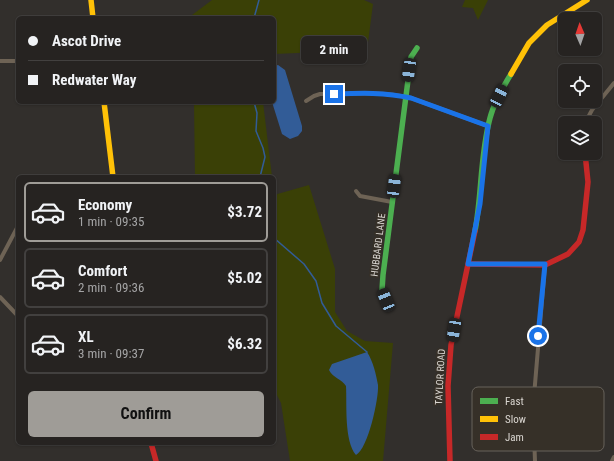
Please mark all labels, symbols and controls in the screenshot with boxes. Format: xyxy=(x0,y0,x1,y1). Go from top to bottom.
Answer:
north arrow xyxy=(558,12,602,56)
map controls xyxy=(558,12,602,160)
text: Ascot Drive xyxy=(52,32,121,50)
callout: 2 min xyxy=(301,36,367,64)
text: 2 min xyxy=(320,42,348,57)
car xyxy=(401,57,417,83)
button: locate xyxy=(558,64,602,108)
text: Redwater Way xyxy=(52,71,136,89)
car xyxy=(488,83,510,109)
route end xyxy=(325,85,343,103)
button: layers xyxy=(558,116,602,160)
car xyxy=(387,173,401,199)
icon: car xyxy=(30,194,66,230)
text: Economy xyxy=(78,196,132,214)
text: $3.72 xyxy=(227,203,262,221)
street label: HUBBARD LANE xyxy=(369,213,387,277)
text: 1 min · 09:35 xyxy=(78,214,144,229)
icon: car xyxy=(30,260,66,296)
text: Comfort xyxy=(78,262,127,280)
text: $5.02 xyxy=(227,269,262,287)
text: 2 min · 09:36 xyxy=(78,280,144,295)
car xyxy=(376,287,396,313)
car xyxy=(446,317,462,343)
icon: car xyxy=(30,326,66,362)
route start xyxy=(529,327,547,345)
text: XL xyxy=(78,328,94,346)
text: $6.32 xyxy=(227,335,262,353)
text: 3 min · 09:37 xyxy=(78,346,144,361)
street label: TAYLOR ROAD xyxy=(433,348,447,405)
legend xyxy=(472,387,604,451)
button: Confirm xyxy=(28,391,264,437)
text: Fast xyxy=(505,395,524,408)
text: Slow xyxy=(505,413,526,426)
text: Jam xyxy=(505,431,524,444)

